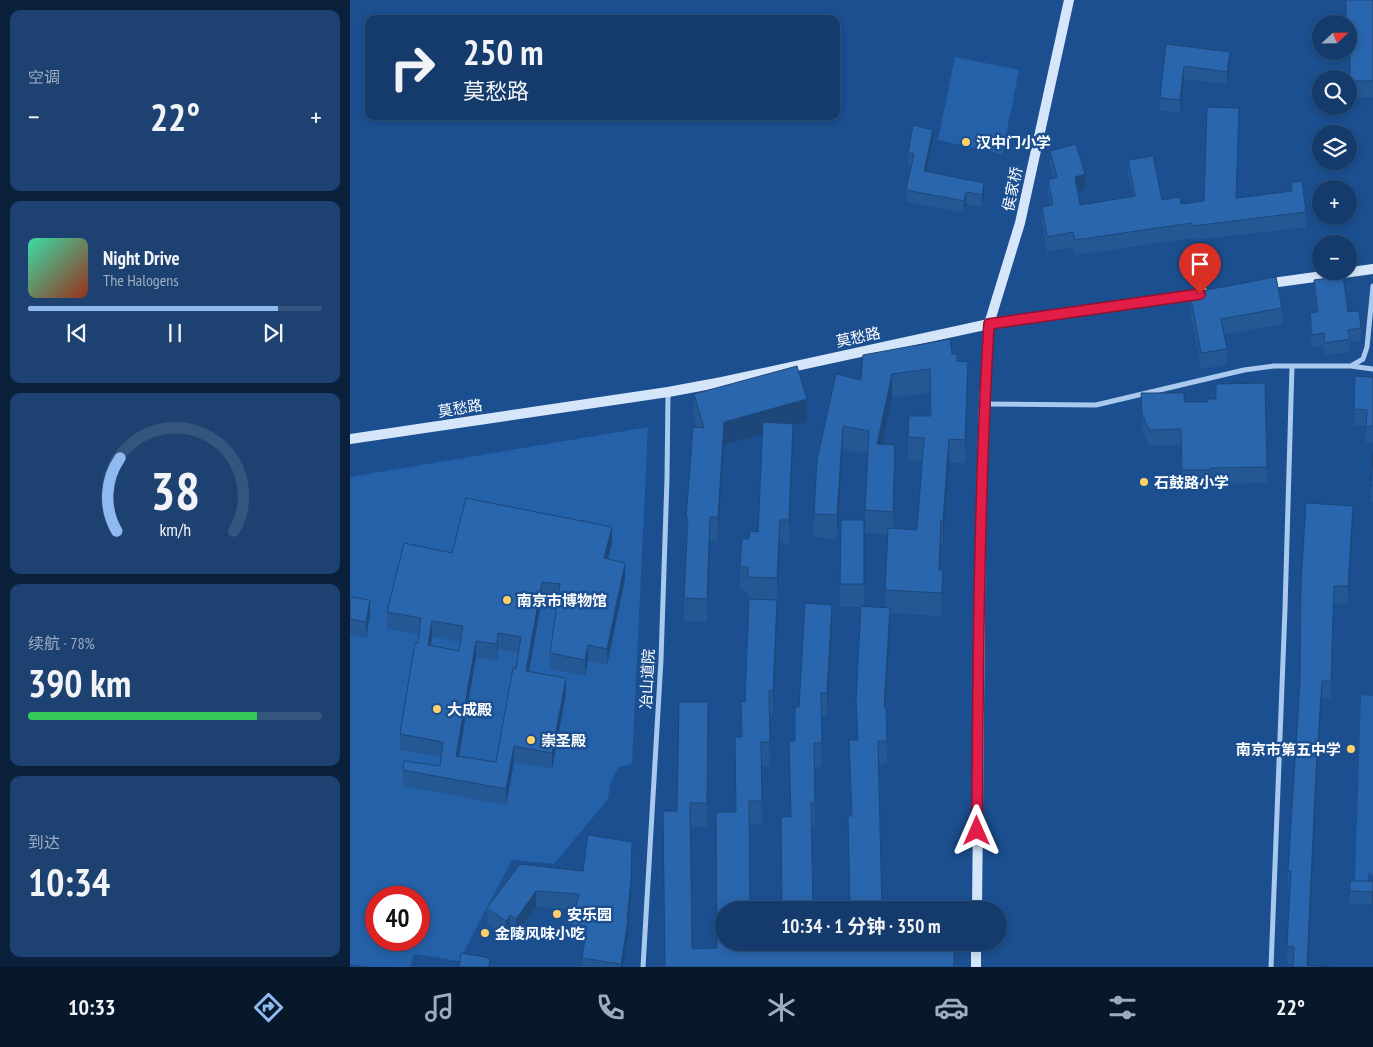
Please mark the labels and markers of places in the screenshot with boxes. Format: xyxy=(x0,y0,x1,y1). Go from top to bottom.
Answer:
place label: 汉中门小学 xyxy=(976,133,1051,152)
marker: 汉中门小学 xyxy=(960,136,972,148)
pin xyxy=(1179,243,1221,294)
place label: 石鼓路小学 xyxy=(1154,473,1229,492)
marker: 石鼓路小学 xyxy=(1138,476,1150,488)
place label: 南京市博物馆 xyxy=(517,591,607,610)
marker: 南京市博物馆 xyxy=(501,594,513,606)
place label: 大成殿 xyxy=(447,700,492,719)
marker: 大成殿 xyxy=(431,703,443,715)
place label: 崇圣殿 xyxy=(541,731,586,750)
marker: 崇圣殿 xyxy=(525,734,537,746)
place label: 南京市第五中学 xyxy=(1236,740,1341,759)
marker: 南京市第五中学 xyxy=(1345,743,1357,755)
place label: 安乐园 xyxy=(567,905,612,924)
marker: 安乐园 xyxy=(551,908,563,920)
place label: 金陵风味小吃 xyxy=(495,924,585,943)
marker: 金陵风味小吃 xyxy=(479,927,491,939)

